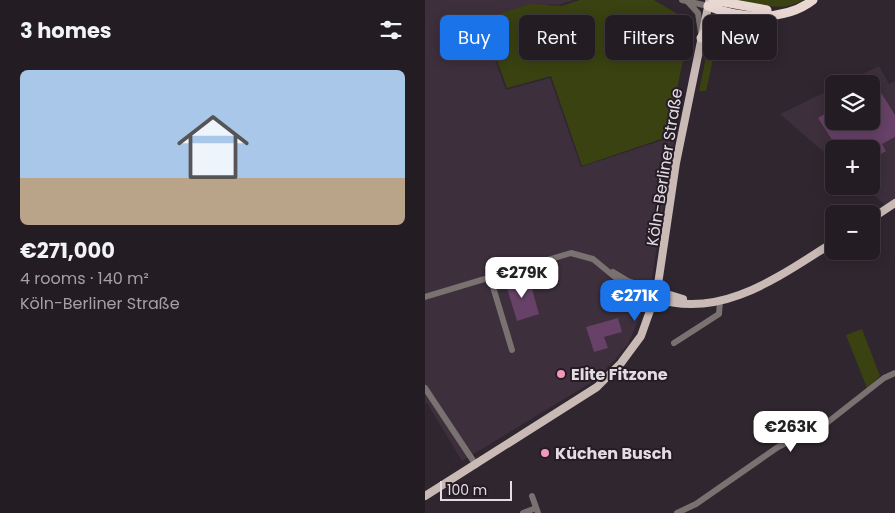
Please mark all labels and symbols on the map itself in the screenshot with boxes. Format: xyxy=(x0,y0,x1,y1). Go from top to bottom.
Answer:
street label: Köln-Berliner Straße xyxy=(641,86,688,248)
pin: €279K xyxy=(487,256,557,299)
pin: €271K xyxy=(600,280,670,322)
place label: Elite Fitzone xyxy=(571,363,668,386)
marker: Elite Fitzone xyxy=(555,368,567,380)
pin: €263K xyxy=(756,410,826,453)
place label: Küchen Busch xyxy=(555,442,672,465)
marker: Küchen Busch xyxy=(539,447,551,459)
scale bar xyxy=(440,478,513,501)

